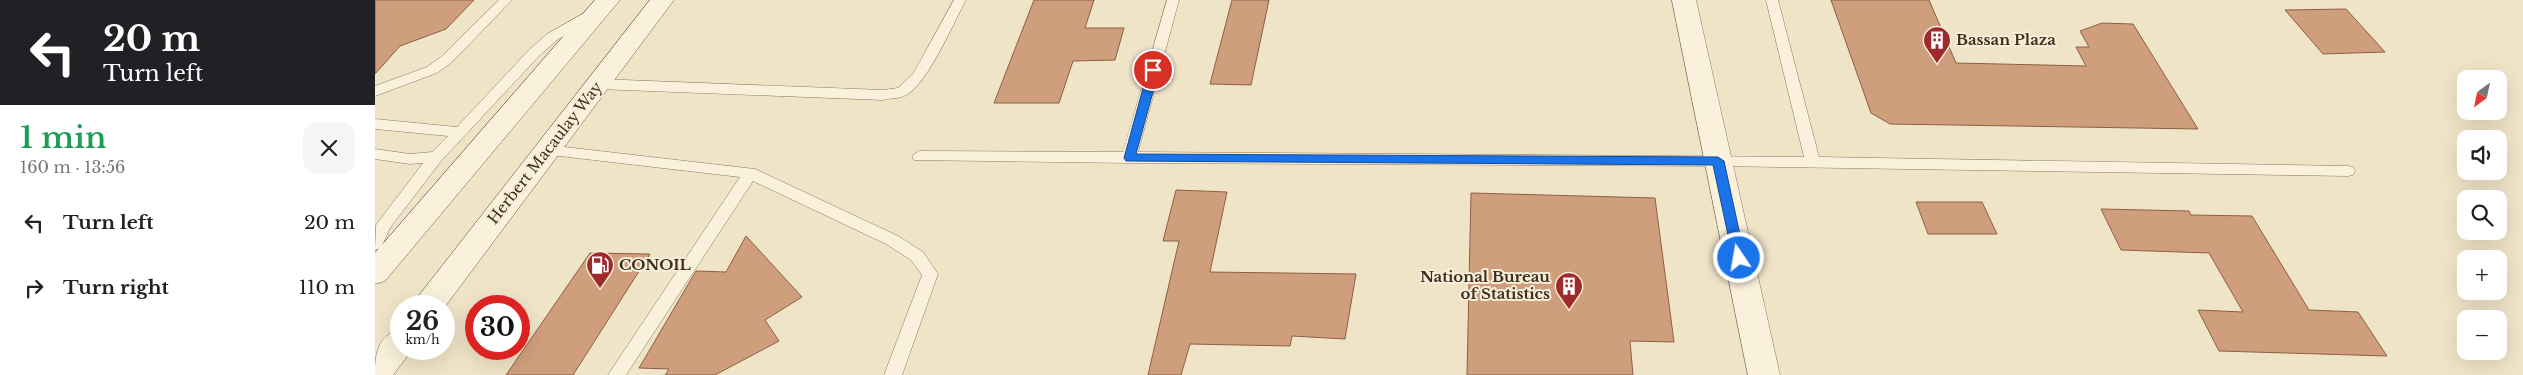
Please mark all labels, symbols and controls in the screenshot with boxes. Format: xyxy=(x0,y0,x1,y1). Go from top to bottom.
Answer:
text: 20 m xyxy=(103,17,200,60)
icon: left xyxy=(20,20,85,85)
building icon: Bassan Plaza xyxy=(1922,25,1952,64)
place label: Bassan Plaza xyxy=(1956,30,2056,49)
pin xyxy=(1132,49,1174,91)
icon: arrive xyxy=(1139,56,1167,84)
text: Turn left xyxy=(103,60,203,87)
north arrow xyxy=(2457,70,2507,120)
map controls xyxy=(2457,70,2507,360)
street label: Herbert Macaulay Way xyxy=(483,77,606,228)
text: 1 min xyxy=(20,119,106,156)
button: close xyxy=(303,122,355,174)
button: sound xyxy=(2457,130,2507,180)
text: 160 m · 13:56 xyxy=(20,157,125,177)
button: search xyxy=(2457,190,2507,240)
icon: left xyxy=(20,209,48,237)
text: Turn left xyxy=(63,211,154,234)
text: 20 m xyxy=(304,211,355,234)
position arrow xyxy=(1712,231,1764,283)
fuel station icon: CONOIL xyxy=(585,250,615,289)
button: + xyxy=(2457,250,2507,300)
place label: CONOIL xyxy=(619,255,692,274)
place label: National Bureau of Statistics xyxy=(1420,267,1550,303)
building icon: National Bureau of Statistics xyxy=(1554,271,1584,310)
icon: right xyxy=(20,274,48,302)
text: Turn right xyxy=(63,276,169,299)
text: 110 m xyxy=(299,276,355,299)
speed limit sign: 30 xyxy=(465,295,530,360)
text: 26 xyxy=(406,306,439,337)
button: − xyxy=(2457,310,2507,360)
text: km/h xyxy=(405,332,440,347)

